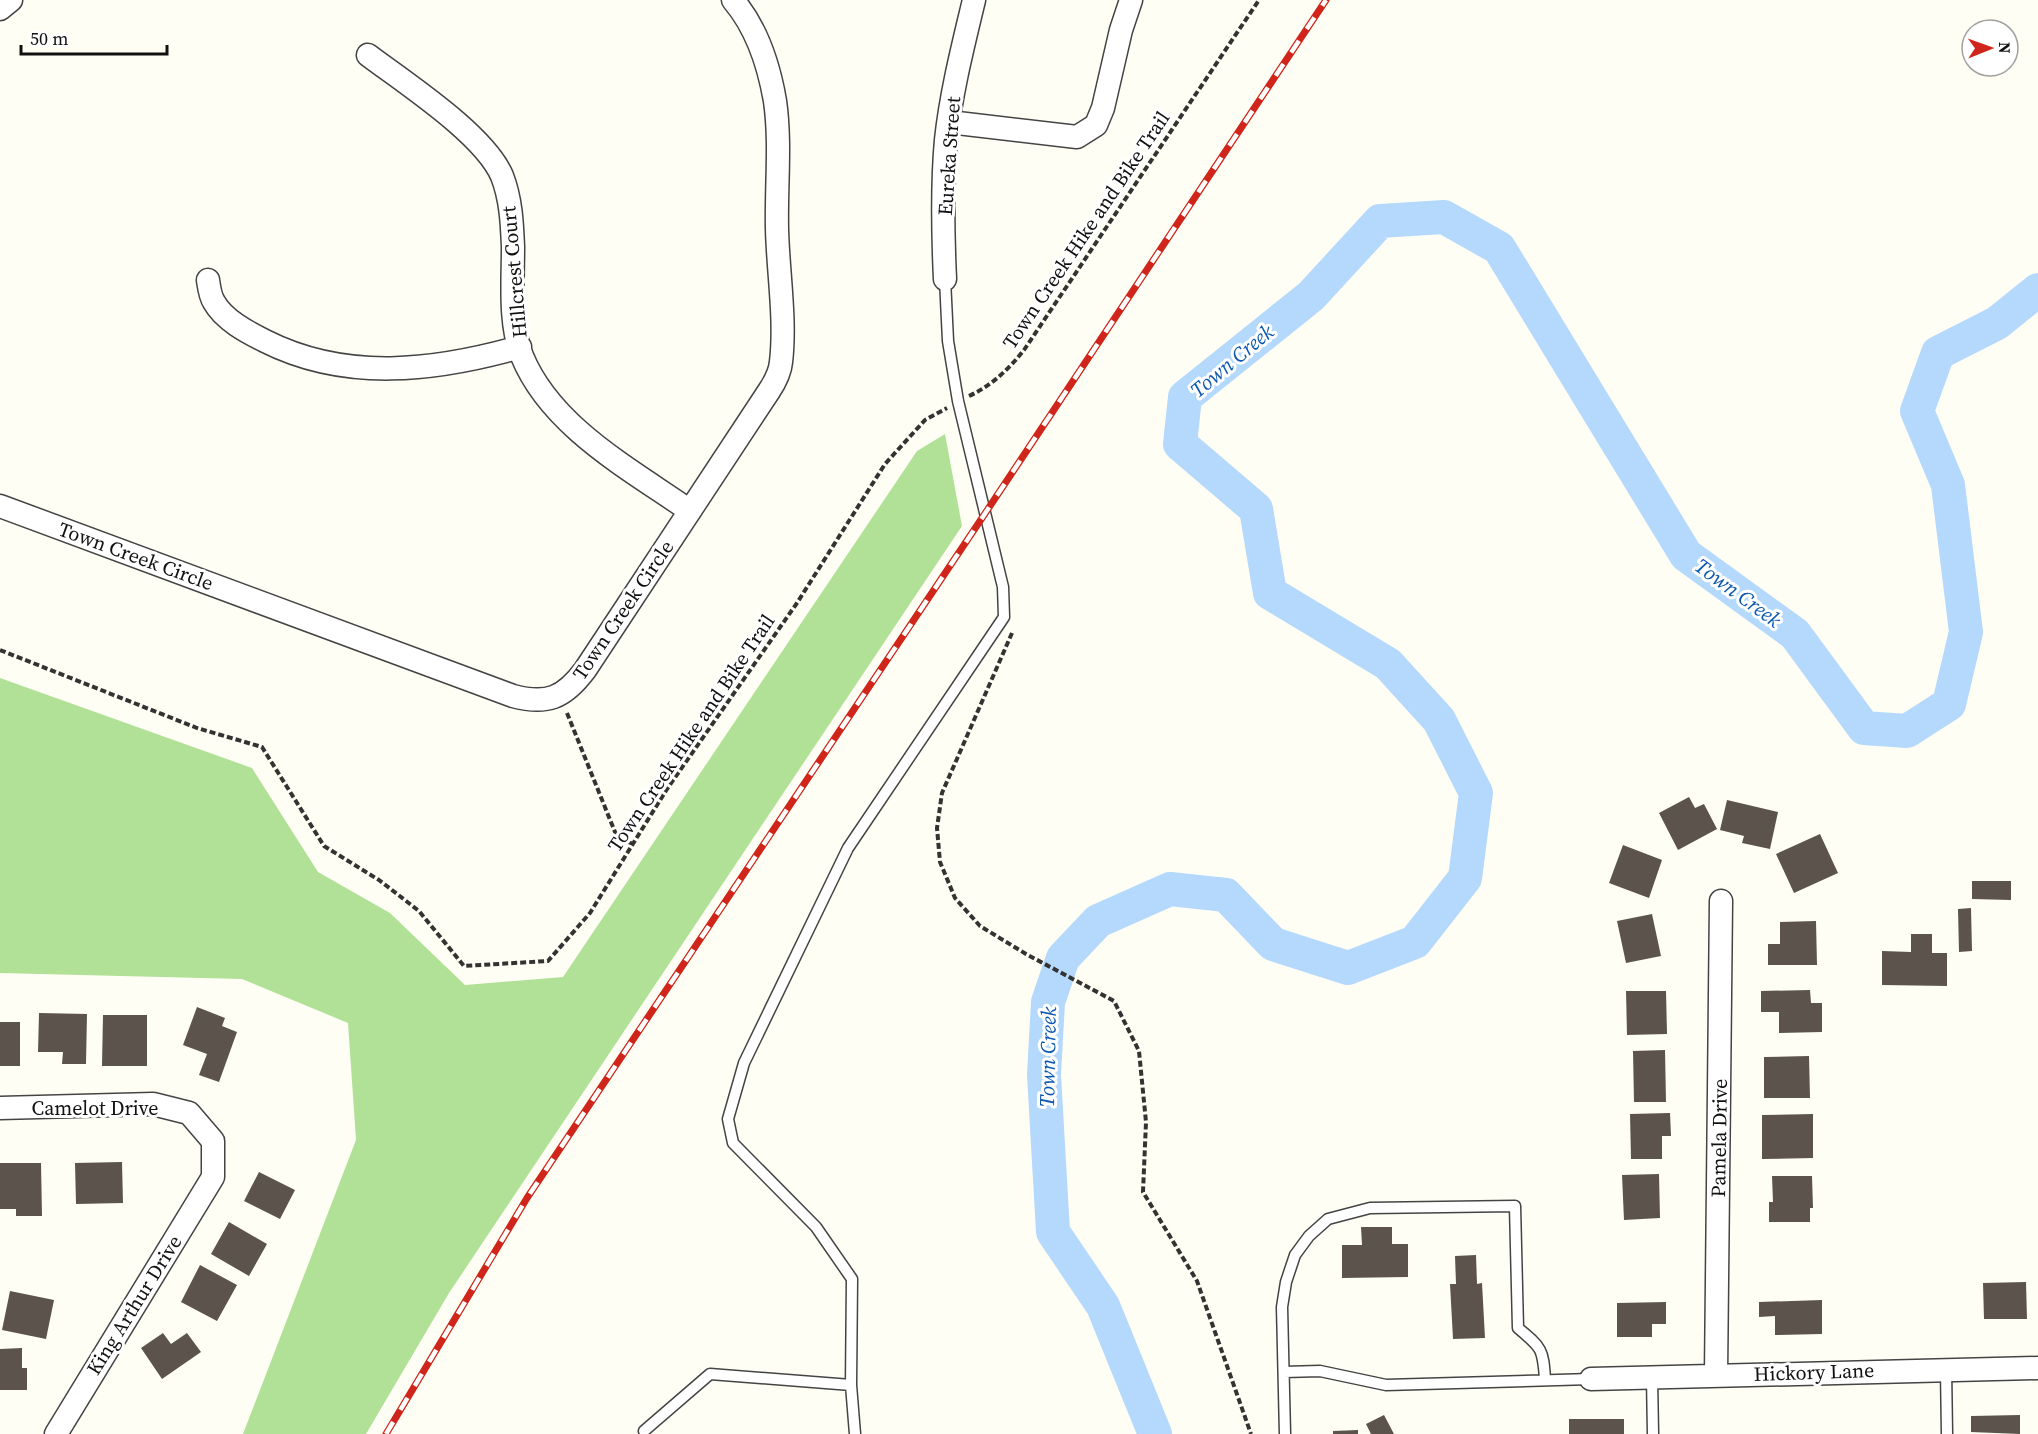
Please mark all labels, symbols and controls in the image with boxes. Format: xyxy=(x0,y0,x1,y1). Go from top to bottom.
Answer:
scale bar xyxy=(21,18,166,56)
north arrow xyxy=(1960,18,2020,78)
text: 50 m xyxy=(30,26,68,51)
text: N xyxy=(1994,42,2016,54)
street label: Eureka Street xyxy=(931,95,967,216)
street label: Town Creek Hike and Bike Trail xyxy=(996,106,1176,354)
street label: Hillcrest Court xyxy=(494,204,534,339)
water label: Town Creek xyxy=(1184,317,1280,404)
street label: Town Creek Circle xyxy=(55,515,217,597)
street label: Town Creek Circle xyxy=(566,535,680,685)
water label: Town Creek xyxy=(1689,551,1788,634)
street label: Town Creek Hike and Bike Trail xyxy=(601,609,781,857)
water label: Town Creek xyxy=(1032,1006,1063,1108)
street label: Pamela Drive xyxy=(1704,1078,1734,1198)
street label: Camelot Drive xyxy=(32,1094,158,1122)
street label: King Arthur Drive xyxy=(80,1230,188,1380)
street label: Hickory Lane xyxy=(1753,1356,1875,1388)

